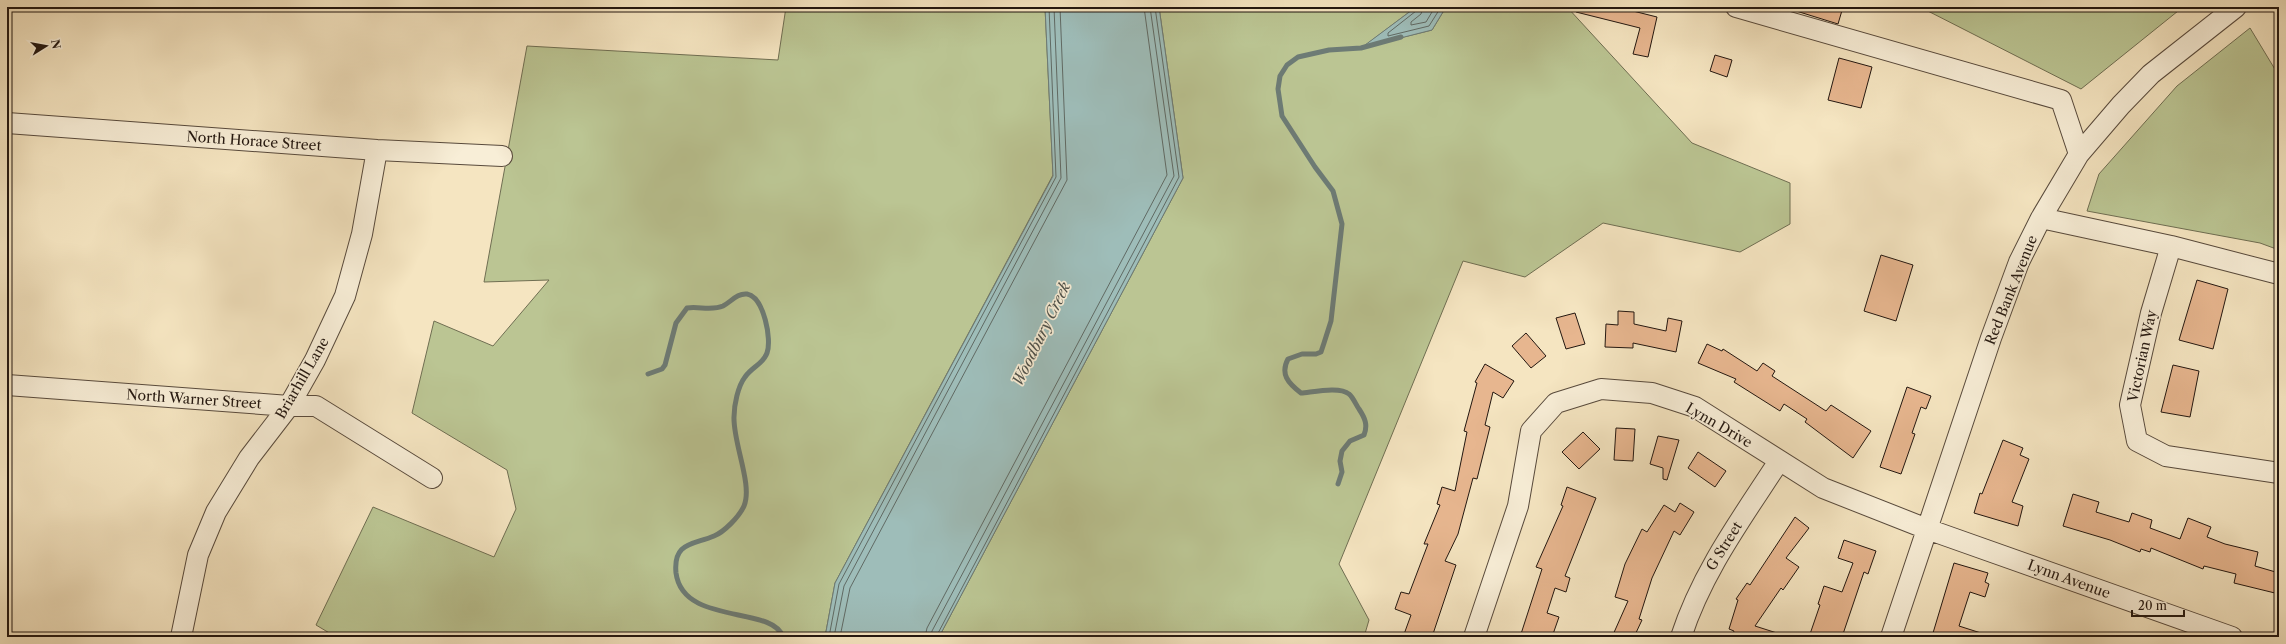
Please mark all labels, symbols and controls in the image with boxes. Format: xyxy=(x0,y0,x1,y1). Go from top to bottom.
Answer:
north arrow xyxy=(26,26,66,66)
text: N xyxy=(48,38,64,51)
street label: North Horace Street xyxy=(186,127,322,155)
street label: Red Bank Avenue xyxy=(1981,232,2041,348)
water label: Woodbury Creek xyxy=(1008,279,1074,389)
street label: Victorian Way xyxy=(2123,308,2161,405)
street label: Briarhill Lane xyxy=(271,334,333,422)
street label: North Warner Street xyxy=(126,385,262,413)
street label: Lynn Drive xyxy=(1683,399,1756,451)
street label: G Street xyxy=(1702,518,1746,574)
street label: Lynn Avenue xyxy=(2025,556,2113,602)
scale bar xyxy=(2132,592,2184,618)
text: 20 m xyxy=(2138,598,2167,613)

